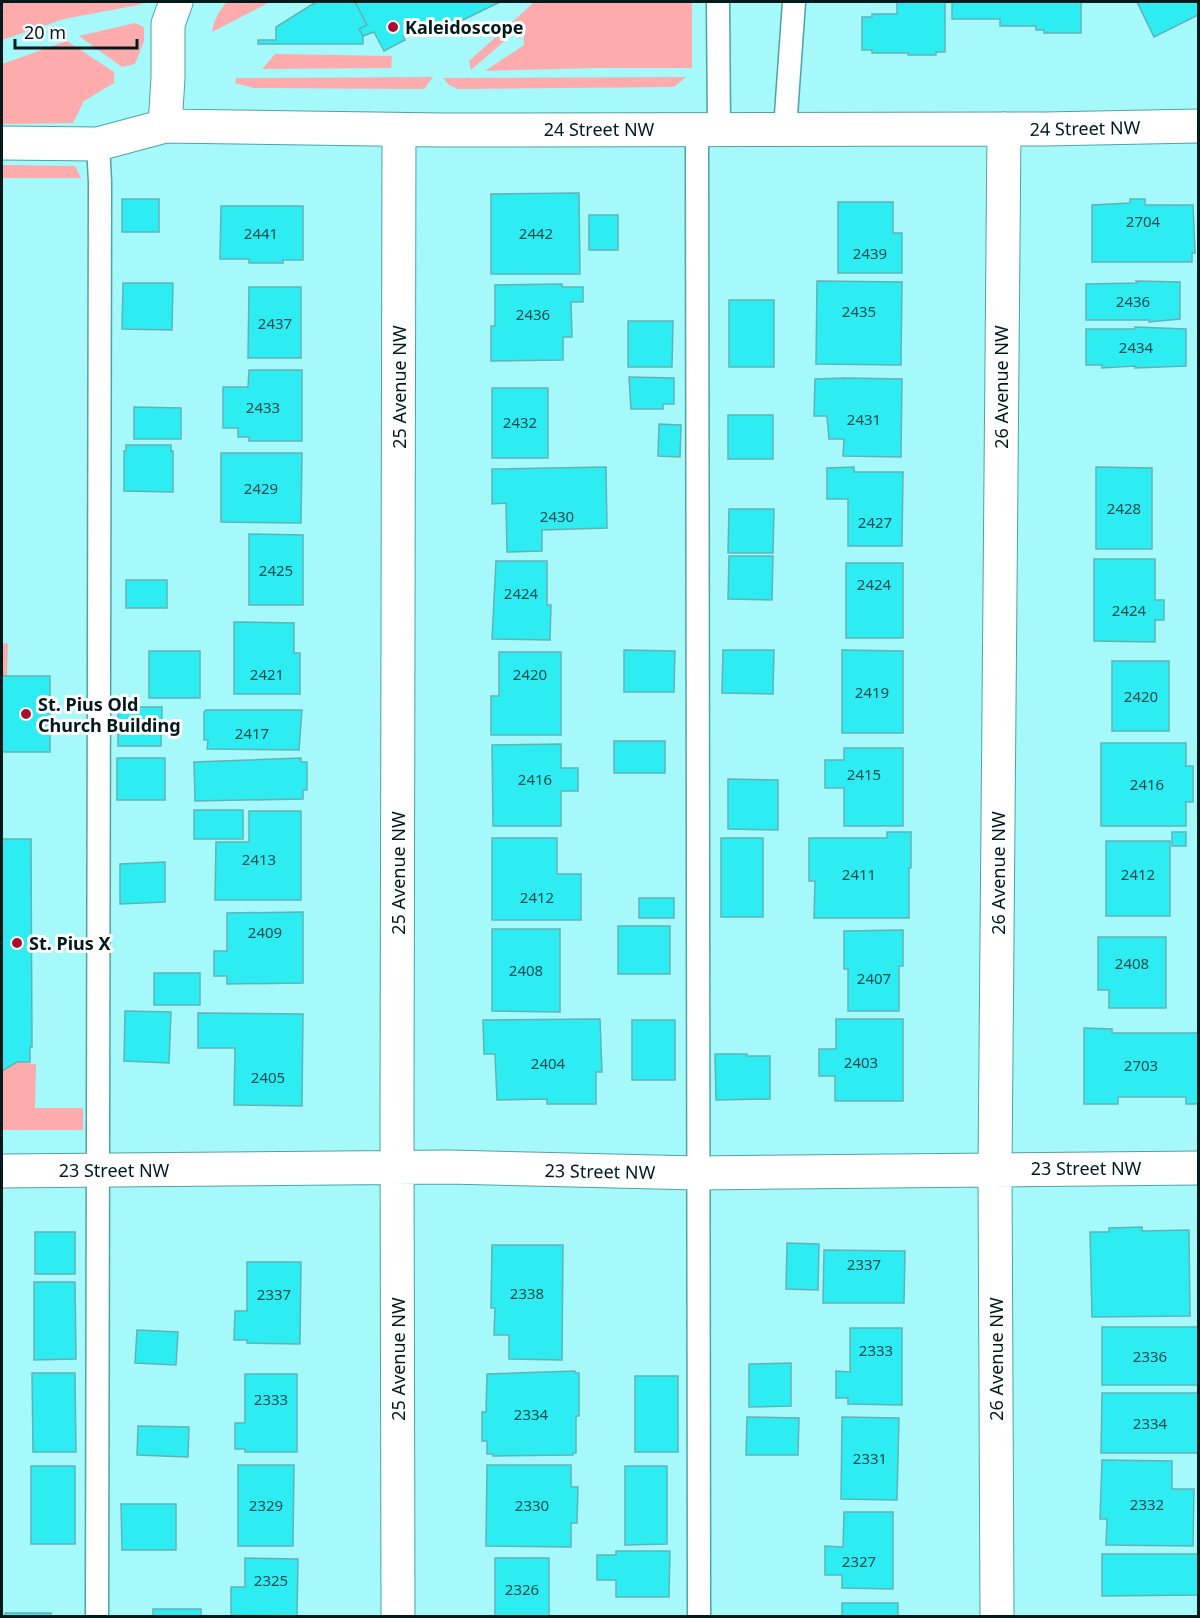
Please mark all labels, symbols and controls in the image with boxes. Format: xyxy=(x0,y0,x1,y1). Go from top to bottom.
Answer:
scale bar xyxy=(15,12,136,50)
place label: Kaleidoscope xyxy=(405,15,524,39)
text: 20 m xyxy=(24,20,66,44)
marker: Kaleidoscope xyxy=(386,20,400,34)
street label: 24 Street NW xyxy=(1029,115,1141,141)
street label: 24 Street NW xyxy=(544,117,655,141)
house number: 2704 xyxy=(1126,211,1161,231)
house number: 2441 xyxy=(244,223,278,243)
house number: 2442 xyxy=(519,223,553,243)
house number: 2439 xyxy=(853,243,887,263)
house number: 2436 xyxy=(1116,291,1150,311)
house number: 2435 xyxy=(842,301,876,321)
house number: 2436 xyxy=(516,304,550,324)
house number: 2437 xyxy=(258,313,292,333)
street label: 25 Avenue NW xyxy=(387,325,411,449)
street label: 26 Avenue NW xyxy=(989,325,1013,449)
house number: 2434 xyxy=(1119,337,1154,357)
house number: 2433 xyxy=(246,397,280,417)
house number: 2431 xyxy=(847,409,881,429)
house number: 2432 xyxy=(503,412,537,432)
house number: 2429 xyxy=(244,478,278,498)
house number: 2428 xyxy=(1107,498,1141,518)
house number: 2430 xyxy=(540,506,574,526)
house number: 2427 xyxy=(858,512,892,532)
house number: 2425 xyxy=(259,560,293,580)
house number: 2424 xyxy=(857,574,892,594)
house number: 2424 xyxy=(504,583,539,603)
house number: 2424 xyxy=(1112,600,1147,620)
house number: 2421 xyxy=(250,664,284,684)
house number: 2420 xyxy=(513,664,547,684)
house number: 2419 xyxy=(855,682,889,702)
house number: 2420 xyxy=(1124,686,1158,706)
place label: St. Pius Old Church Building xyxy=(38,692,181,737)
marker: St. Pius Old Church Building xyxy=(19,707,33,721)
house number: 2417 xyxy=(235,723,269,743)
house number: 2415 xyxy=(847,764,881,784)
house number: 2416 xyxy=(518,769,552,789)
house number: 2416 xyxy=(1130,774,1164,794)
street label: 25 Avenue NW xyxy=(386,811,410,935)
street label: 26 Avenue NW xyxy=(986,811,1010,935)
house number: 2413 xyxy=(242,849,276,869)
house number: 2411 xyxy=(842,864,876,884)
house number: 2412 xyxy=(1121,864,1155,884)
house number: 2412 xyxy=(520,887,554,907)
house number: 2409 xyxy=(248,922,282,942)
place label: St. Pius X xyxy=(29,931,111,955)
marker: St. Pius X xyxy=(10,936,24,950)
house number: 2408 xyxy=(1115,953,1149,973)
house number: 2408 xyxy=(509,960,543,980)
house number: 2407 xyxy=(857,968,891,988)
house number: 2403 xyxy=(844,1052,878,1072)
house number: 2404 xyxy=(531,1053,566,1073)
house number: 2703 xyxy=(1124,1055,1158,1075)
house number: 2405 xyxy=(251,1067,285,1087)
street label: 23 Street NW xyxy=(1031,1156,1142,1180)
street label: 23 Street NW xyxy=(59,1158,170,1182)
street label: 23 Street NW xyxy=(544,1158,656,1184)
house number: 2337 xyxy=(847,1254,881,1274)
house number: 2338 xyxy=(510,1283,544,1303)
house number: 2337 xyxy=(257,1284,291,1304)
street label: 25 Avenue NW xyxy=(386,1297,410,1421)
street label: 26 Avenue NW xyxy=(984,1297,1008,1421)
house number: 2333 xyxy=(859,1340,893,1360)
house number: 2336 xyxy=(1133,1346,1167,1366)
house number: 2333 xyxy=(254,1389,288,1409)
house number: 2334 xyxy=(514,1404,549,1424)
house number: 2334 xyxy=(1133,1413,1168,1433)
house number: 2331 xyxy=(853,1448,887,1468)
house number: 2332 xyxy=(1130,1494,1164,1514)
house number: 2329 xyxy=(249,1495,283,1515)
house number: 2330 xyxy=(515,1495,549,1515)
house number: 2327 xyxy=(842,1551,876,1571)
house number: 2325 xyxy=(254,1570,288,1590)
house number: 2326 xyxy=(505,1579,539,1599)

